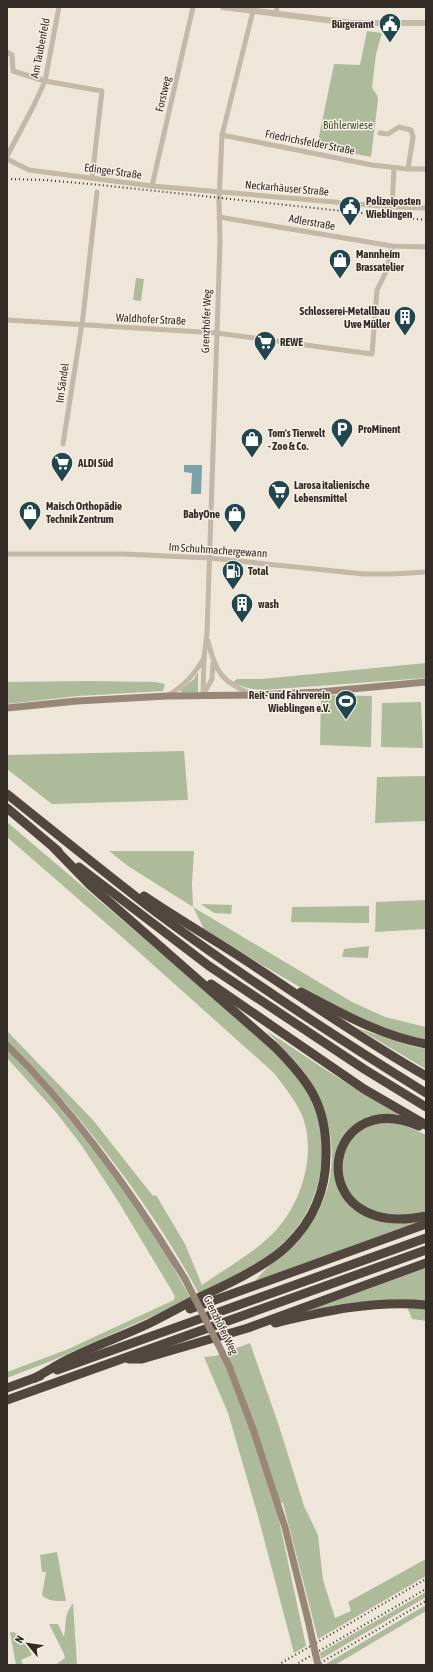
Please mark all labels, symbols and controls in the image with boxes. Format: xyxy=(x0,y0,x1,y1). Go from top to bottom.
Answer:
public building icon: Bürgeramt xyxy=(377,11,403,44)
street label: Am Taubenfeld xyxy=(28,17,52,79)
place label: Bürgeramt xyxy=(332,18,375,30)
street label: Forstweg xyxy=(153,75,173,113)
park label: Bühlerwiese xyxy=(323,119,373,131)
street label: Friedrichsfelder Straße xyxy=(264,127,356,157)
street label: Edinger Straße xyxy=(83,161,143,181)
street label: Neckarhäuser Straße xyxy=(245,178,329,198)
public building icon: Polizeiposten Wieblingen xyxy=(337,194,363,227)
place label: Polizeiposten Wieblingen xyxy=(365,195,421,220)
street label: Adlerstraße xyxy=(288,212,336,232)
shop icon: Mannheim Brassatelier xyxy=(327,247,353,280)
place label: Mannheim Brassatelier xyxy=(356,248,405,273)
street label: Grenzhöfer Weg xyxy=(199,289,213,353)
building icon: Schlosserei-Metallbau Uwe Müller xyxy=(392,304,418,337)
place label: Schlosserei-Metallbau Uwe Müller xyxy=(300,305,391,330)
street label: Waldhofer Straße xyxy=(116,311,186,327)
supermarket icon: REWE xyxy=(252,329,278,362)
place label: REWE xyxy=(280,336,303,348)
street label: Im Sändel xyxy=(53,362,71,404)
parking icon: ProMinent xyxy=(329,416,355,449)
place label: ProMinent xyxy=(358,423,401,435)
shop icon: Tom's Tierwelt - Zoo & Co. xyxy=(239,426,265,459)
place label: Tom's Tierwelt - Zoo & Co. xyxy=(268,427,326,452)
supermarket icon: ALDI Süd xyxy=(49,450,75,483)
place label: ALDI Süd xyxy=(77,457,113,469)
supermarket icon: Larosa italienische Lebensmittel xyxy=(266,478,292,511)
place label: Larosa italienische Lebensmittel xyxy=(294,479,370,504)
shop icon: Maisch Orthopädie Technik Zentrum xyxy=(17,499,43,532)
place label: Maisch Orthopädie Technik Zentrum xyxy=(46,500,122,525)
shop icon: BabyOne xyxy=(222,501,248,534)
place label: BabyOne xyxy=(183,508,220,520)
street label: Im Schuhmachergewann xyxy=(168,541,268,559)
fuel station icon: Total xyxy=(220,558,246,591)
place label: Total xyxy=(248,565,270,577)
building icon: wash xyxy=(229,591,255,624)
place label: wash xyxy=(258,598,279,610)
sports icon: Reit- und Fahrverein Wieblingen e.V. xyxy=(333,688,359,721)
place label: Reit- und Fahrverein Wieblingen e.V. xyxy=(249,689,330,714)
street label: Grenzhöfer Weg xyxy=(202,1294,241,1357)
north arrow xyxy=(8,1624,48,1664)
text: N xyxy=(12,1633,26,1645)

